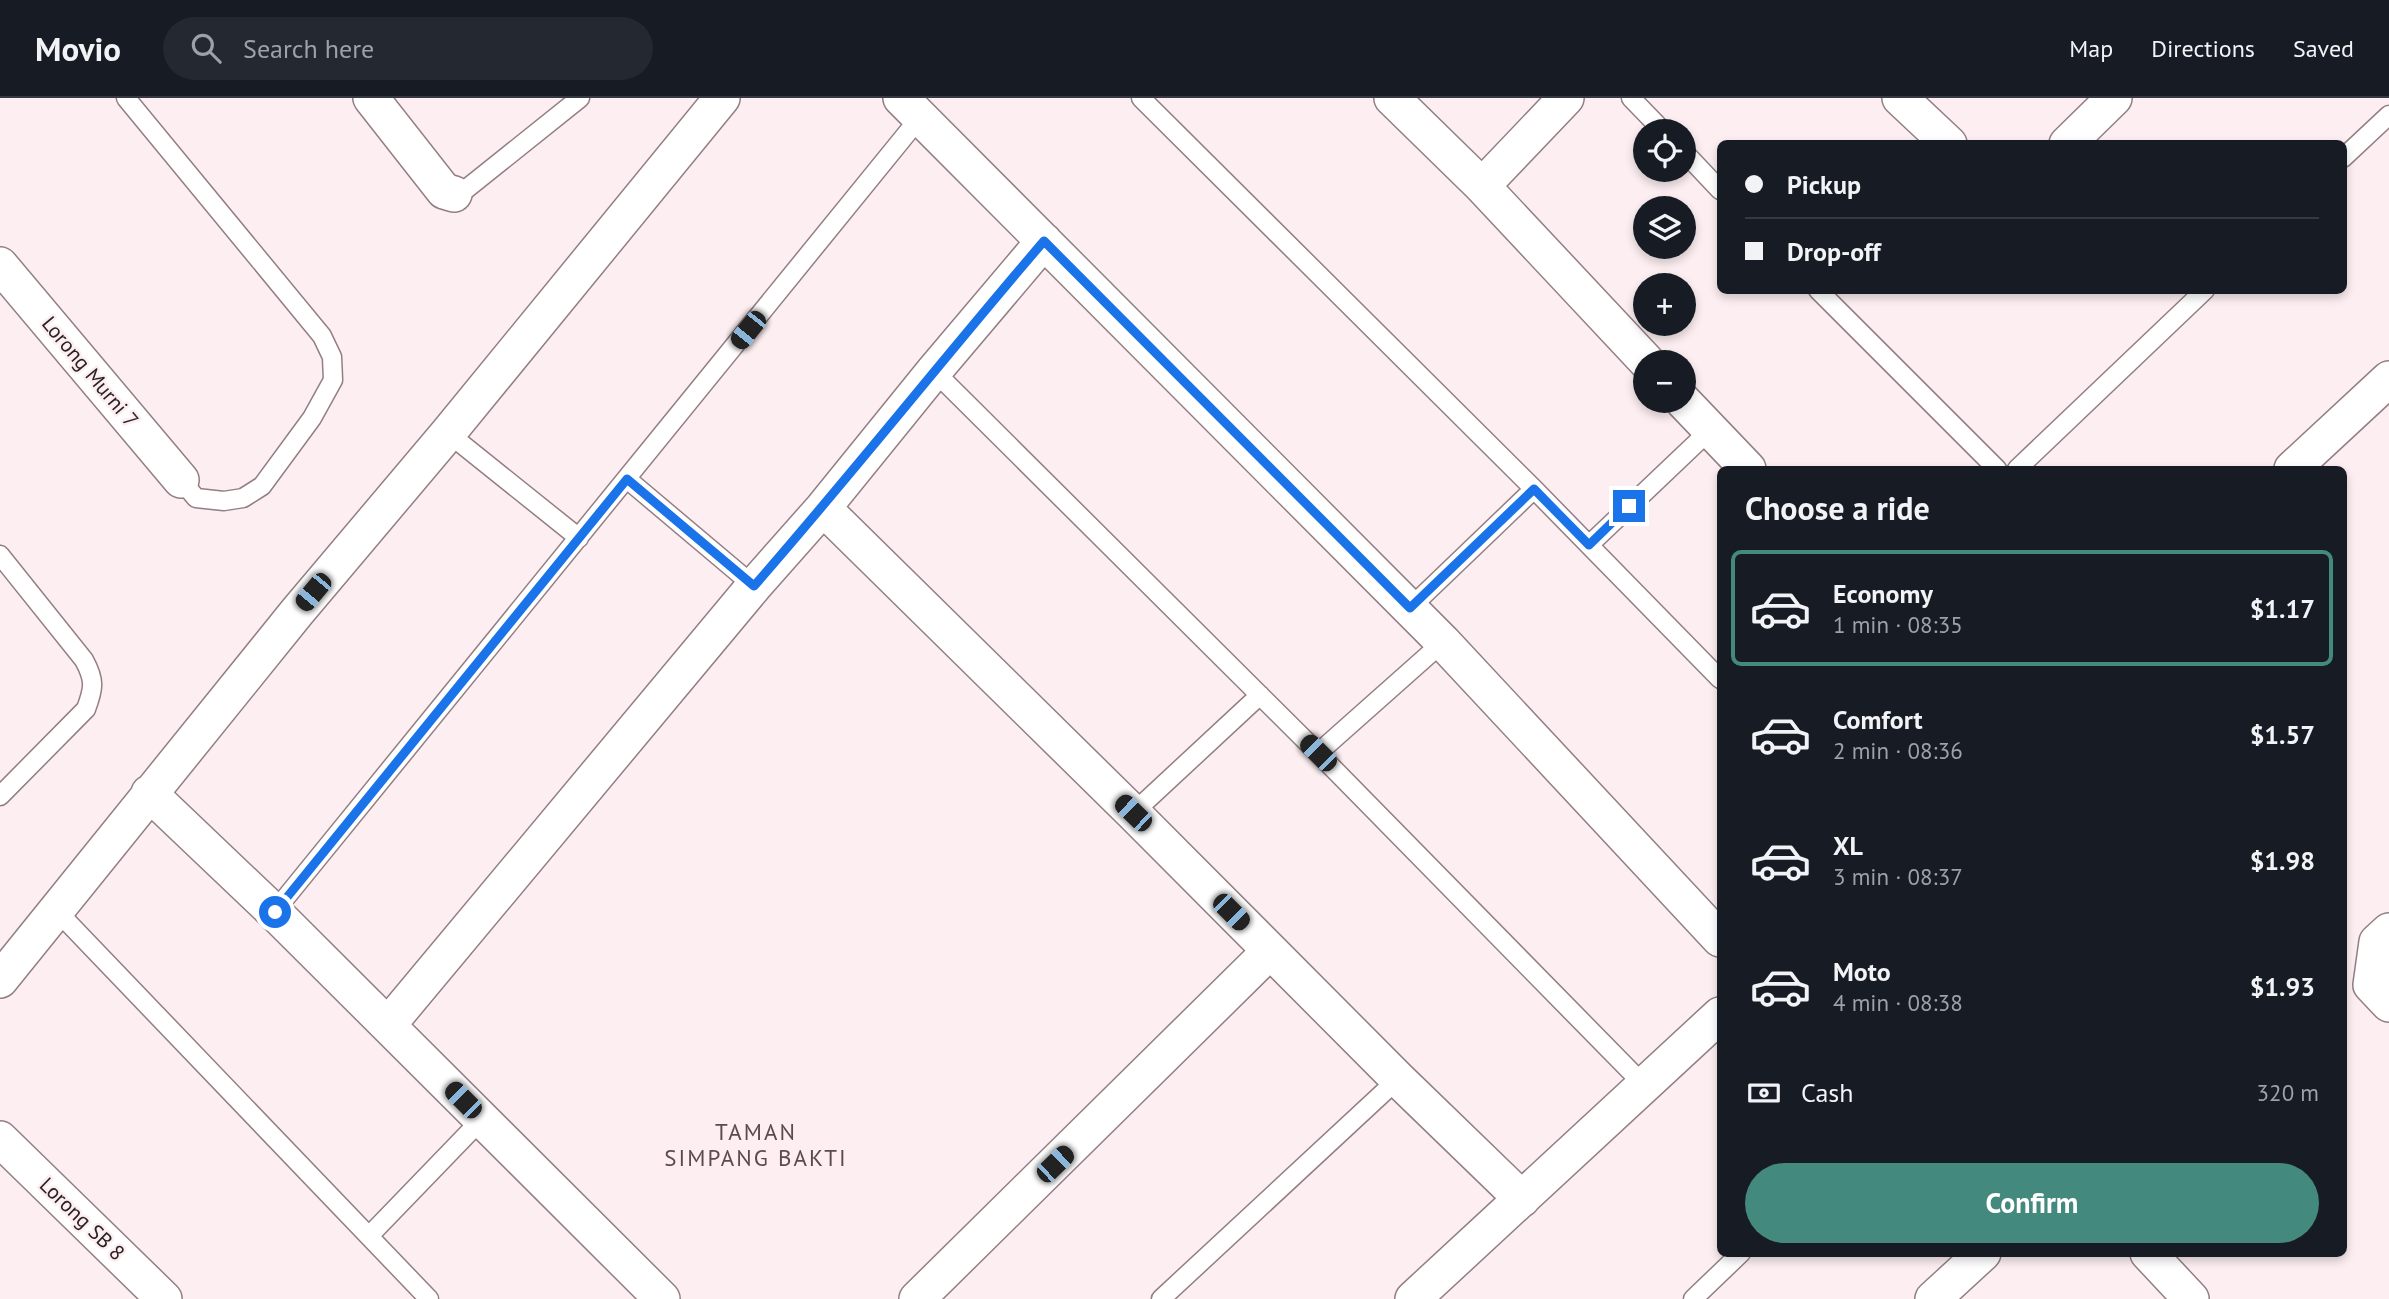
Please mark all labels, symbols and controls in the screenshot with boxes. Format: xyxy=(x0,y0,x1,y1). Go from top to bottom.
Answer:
search box xyxy=(163,17,653,80)
text: Movio xyxy=(35,27,121,70)
icon: search xyxy=(187,29,225,67)
text: Search here xyxy=(243,32,374,65)
text: Map xyxy=(2069,33,2113,64)
text: Directions xyxy=(2151,33,2255,64)
text: Saved xyxy=(2293,33,2354,64)
map controls xyxy=(1633,119,1696,413)
button: locate xyxy=(1633,119,1696,182)
text: Pickup xyxy=(1787,168,1861,201)
button: layers xyxy=(1633,196,1696,259)
text: Drop-off xyxy=(1787,235,1881,268)
button: + xyxy=(1633,273,1696,336)
car xyxy=(727,307,770,353)
street label: Lorong Murni 7 xyxy=(36,311,145,433)
button: − xyxy=(1633,350,1696,413)
text: Choose a ride xyxy=(1745,487,1930,529)
route end xyxy=(1613,490,1645,522)
car xyxy=(292,569,335,615)
icon: car xyxy=(1749,577,1812,640)
text: Economy xyxy=(1833,577,1933,610)
text: $1.17 xyxy=(2250,592,2315,625)
text: 1 min · 08:35 xyxy=(1833,610,1963,639)
icon: car xyxy=(1749,703,1812,766)
text: Comfort xyxy=(1833,703,1923,736)
text: $1.57 xyxy=(2250,718,2315,751)
car xyxy=(1296,731,1341,775)
text: 2 min · 08:36 xyxy=(1833,736,1963,765)
car xyxy=(1111,791,1156,835)
icon: car xyxy=(1749,829,1812,892)
text: XL xyxy=(1833,829,1863,862)
text: $1.98 xyxy=(2250,844,2315,877)
text: 3 min · 08:37 xyxy=(1833,862,1963,891)
car xyxy=(1209,890,1254,934)
route start xyxy=(259,896,291,928)
icon: car xyxy=(1749,955,1812,1018)
text: Moto xyxy=(1833,955,1891,988)
text: $1.93 xyxy=(2250,970,2315,1003)
text: 4 min · 08:38 xyxy=(1833,988,1963,1017)
icon: cash xyxy=(1745,1074,1783,1112)
text: Cash xyxy=(1801,1076,1853,1109)
car xyxy=(441,1078,486,1122)
text: 320 m xyxy=(2257,1078,2319,1107)
district label: TAMAN SIMPANG BAKTI xyxy=(664,1117,848,1172)
car xyxy=(1033,1142,1078,1186)
button: Confirm xyxy=(1745,1163,2319,1243)
street label: Lorong SB 8 xyxy=(34,1171,131,1266)

